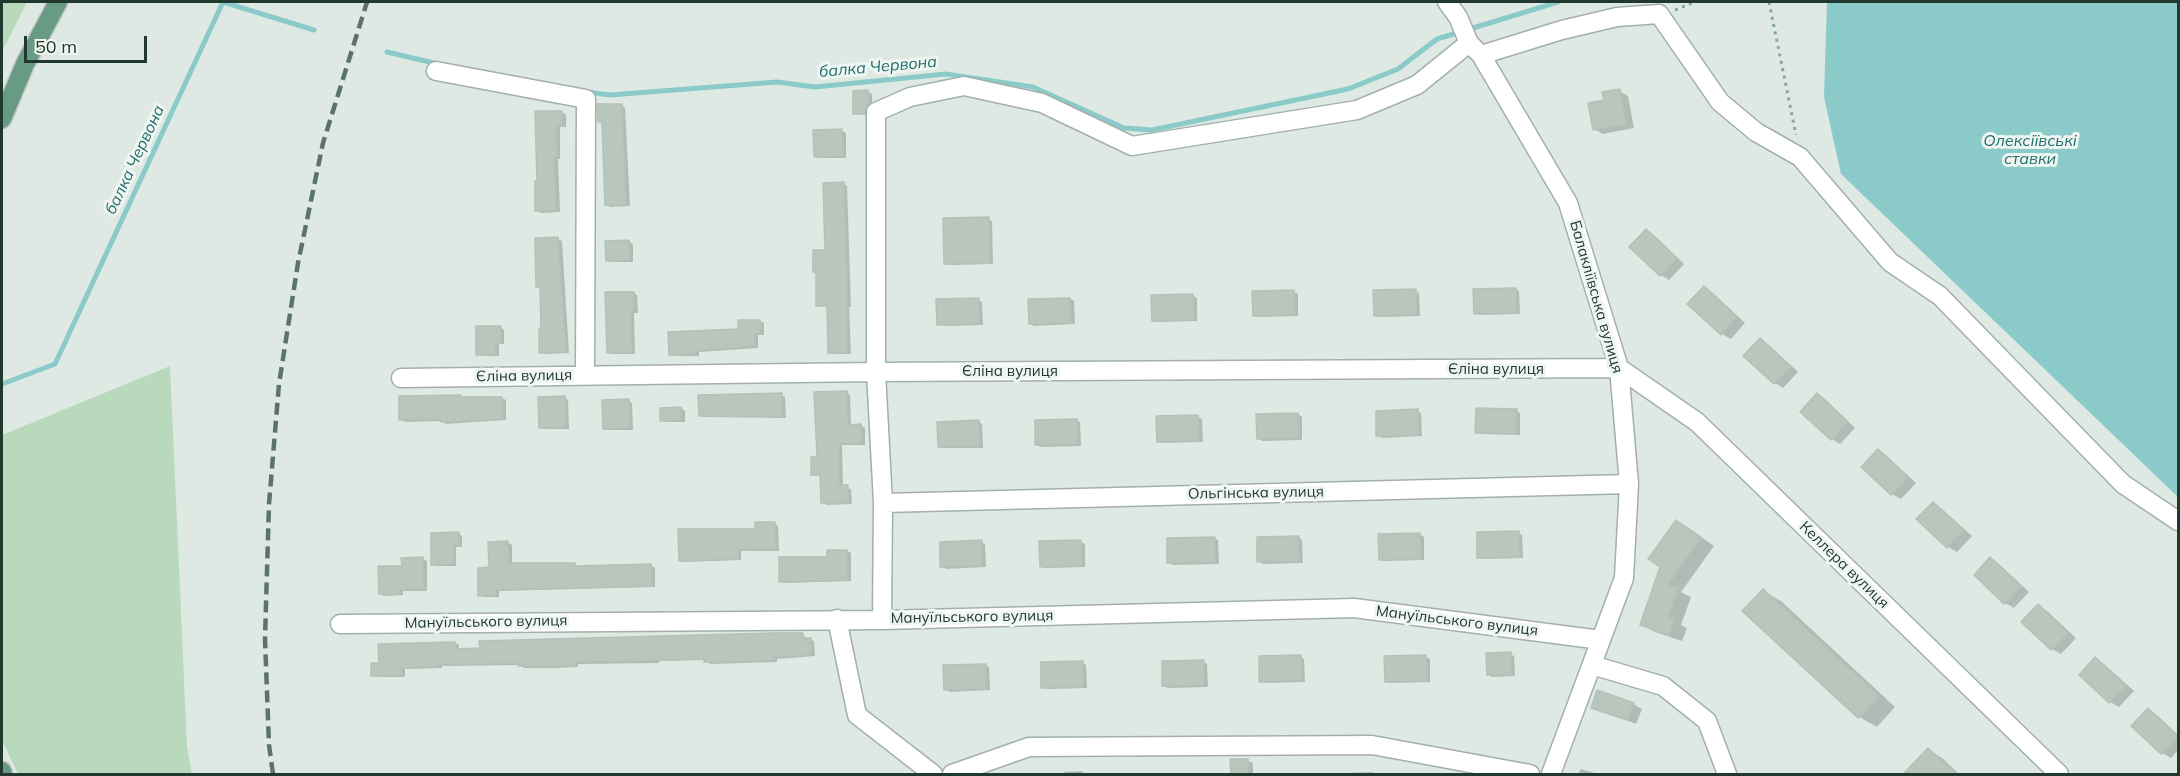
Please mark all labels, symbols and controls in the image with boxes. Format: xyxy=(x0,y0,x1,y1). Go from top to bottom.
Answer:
scale bar xyxy=(27,24,150,62)
text: 50 m xyxy=(35,35,77,58)
water label: балка Червона xyxy=(818,52,938,82)
water label: балка Червона xyxy=(101,102,169,218)
water label: Олексіївські ставки xyxy=(1983,131,2077,169)
street label: Балакліївська вулиця xyxy=(1566,219,1626,375)
street label: Єліна вулиця xyxy=(1448,360,1544,378)
street label: Єліна вулиця xyxy=(962,362,1058,380)
street label: Єліна вулиця xyxy=(476,366,572,386)
street label: Ольгінська вулиця xyxy=(1188,483,1324,503)
street label: Келлера вулиця xyxy=(1796,518,1892,612)
street label: Мануїльського вулиця xyxy=(1375,602,1539,640)
street label: Мануїльського вулиця xyxy=(890,607,1054,627)
street label: Мануїльського вулиця xyxy=(404,612,568,632)

